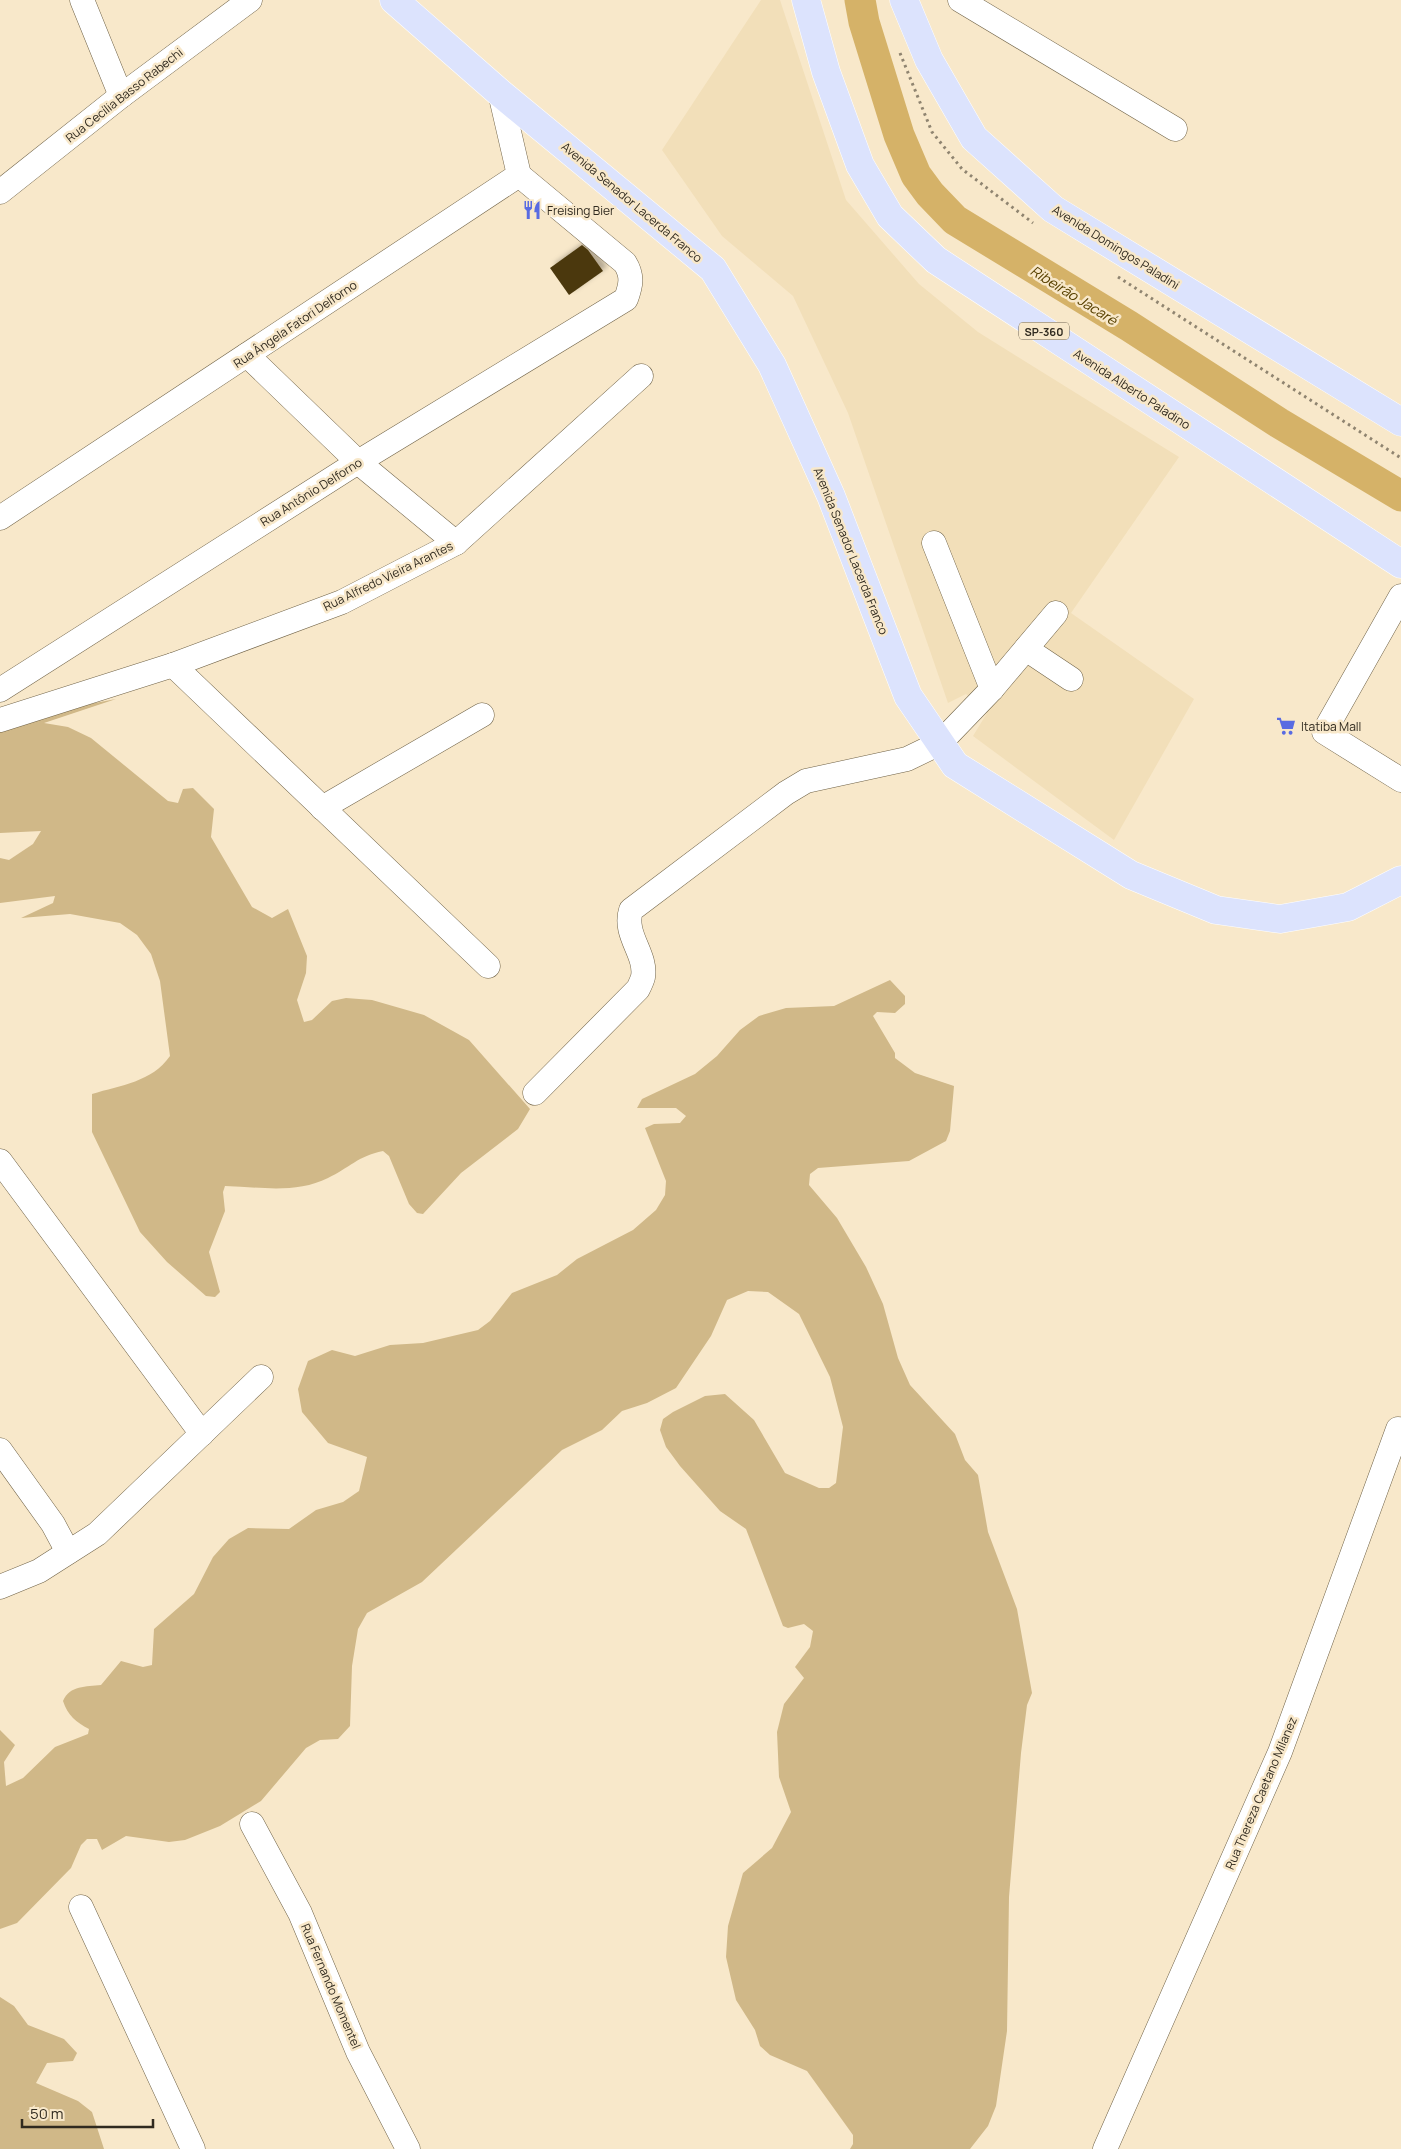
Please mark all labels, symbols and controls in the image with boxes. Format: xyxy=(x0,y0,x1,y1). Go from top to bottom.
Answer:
street label: Rua Cecília Basso Rabechi xyxy=(62,44,186,146)
street label: Avenida Senador Lacerda Franco xyxy=(558,138,706,266)
restaurant icon: Freising Bier xyxy=(521,199,543,221)
street label: Avenida Domingos Paladini xyxy=(1049,201,1183,293)
place label: Freising Bier xyxy=(547,202,615,219)
water label: Ribeirão Jacaré xyxy=(1027,261,1121,330)
street label: Rua Ângela Fatori Delforno xyxy=(230,276,360,372)
road number: SP-360 xyxy=(1019,322,1069,340)
street label: Avenida Alberto Paladino xyxy=(1070,345,1194,433)
street label: Rua Antônio Delforno xyxy=(257,454,365,530)
street label: Avenida Senador Lacerda Franco xyxy=(810,465,892,637)
street label: Rua Alfredo Vieira Arantes xyxy=(320,537,456,615)
supermarket icon: Itatiba Mall xyxy=(1275,715,1297,737)
place label: Itatiba Mall xyxy=(1301,718,1361,735)
street label: Rua Thereza Caetano Milanez xyxy=(1221,1714,1301,1872)
street label: Rua Fernando Momentel xyxy=(297,1921,365,2051)
scale bar xyxy=(22,2096,154,2128)
text: 50 m xyxy=(30,2103,64,2124)

